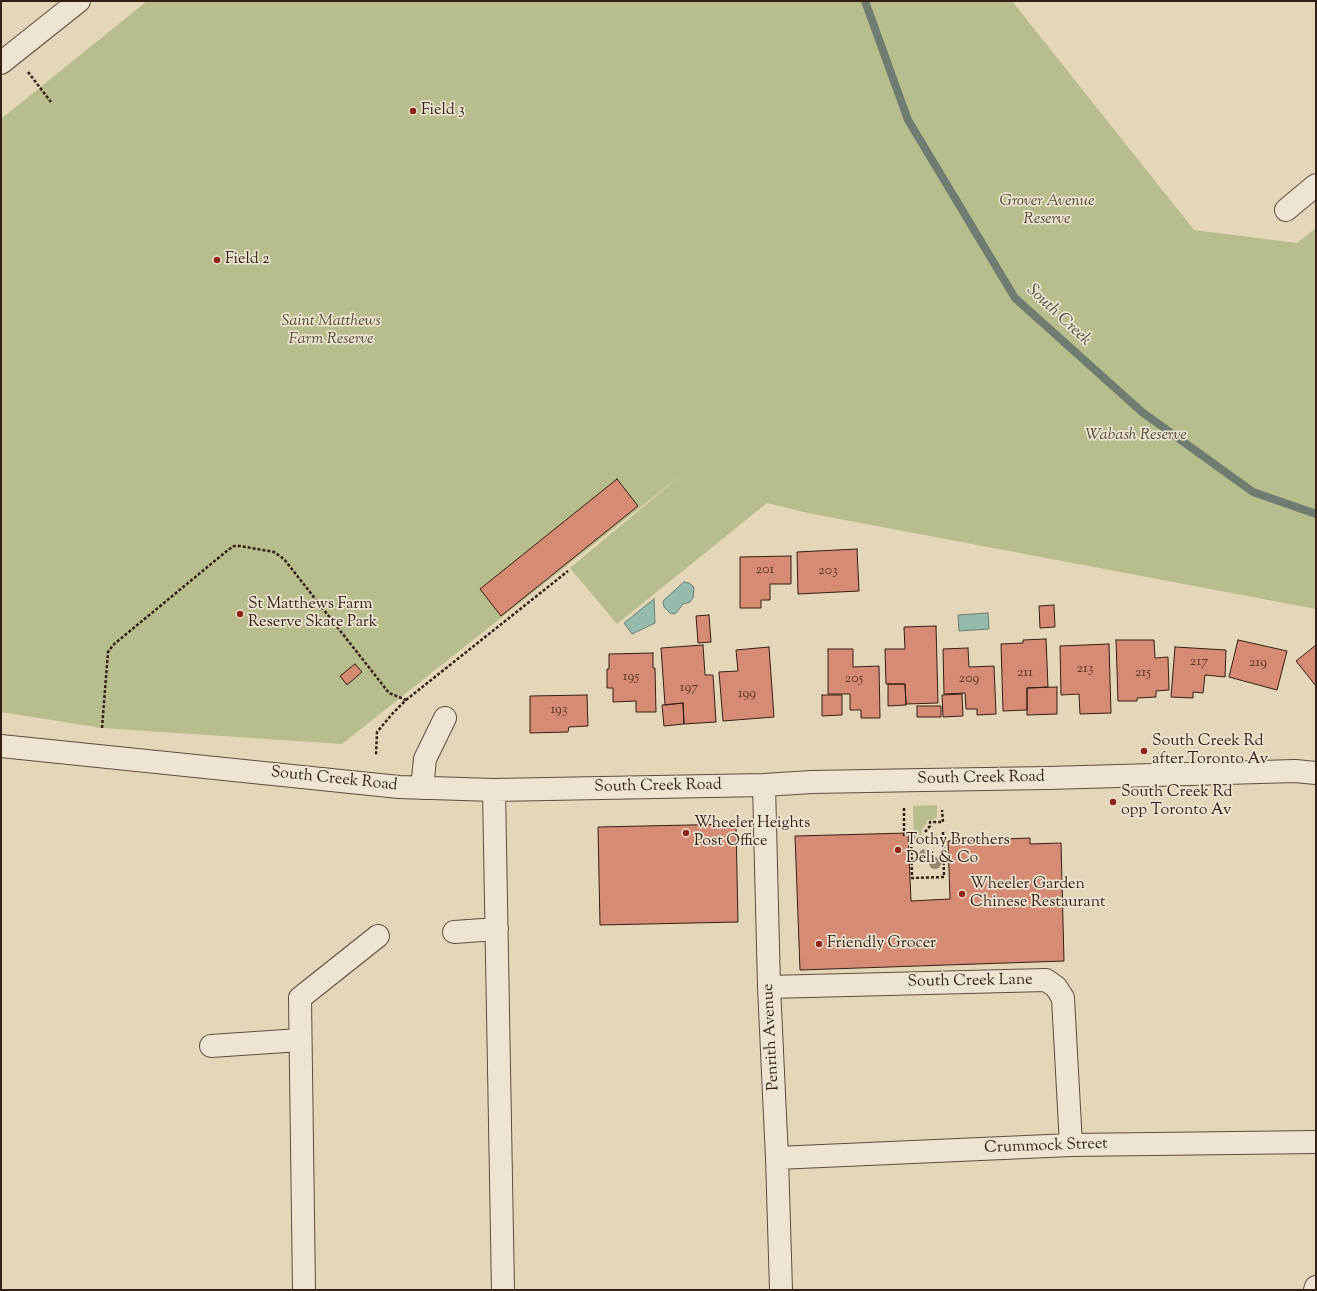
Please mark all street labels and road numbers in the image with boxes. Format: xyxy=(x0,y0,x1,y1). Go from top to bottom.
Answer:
street label: South Creek Road xyxy=(270,764,398,796)
street label: South Creek Road xyxy=(917,768,1045,790)
street label: South Creek Road xyxy=(594,776,722,798)
street label: South Creek Lane xyxy=(907,971,1033,993)
street label: Penrith Avenue xyxy=(760,983,784,1091)
street label: Crummock Street xyxy=(984,1135,1108,1159)

